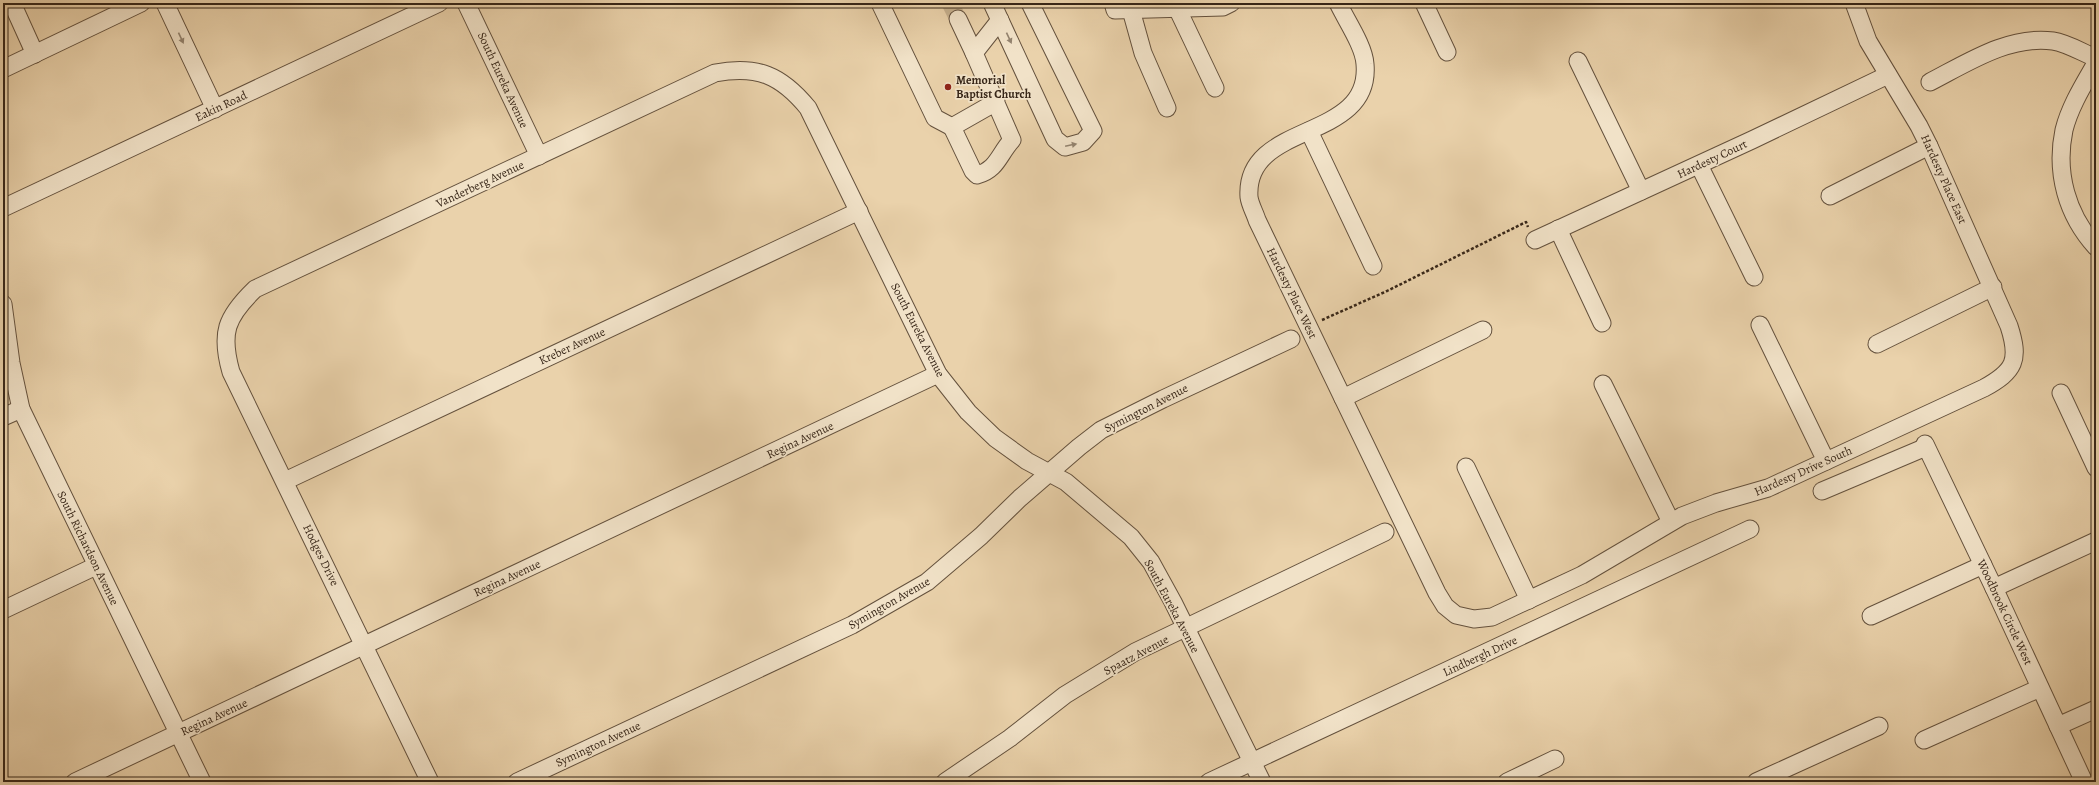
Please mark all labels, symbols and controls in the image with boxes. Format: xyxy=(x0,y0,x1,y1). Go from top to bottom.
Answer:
street label: South Eureka Avenue xyxy=(474,30,532,130)
one-way arrow xyxy=(1005,32,1012,44)
one-way arrow xyxy=(178,33,184,44)
place label: Memorial Baptist Church xyxy=(956,72,1032,102)
marker: Memorial Baptist Church xyxy=(943,82,953,92)
street label: Eakin Road xyxy=(192,87,250,125)
street label: Hardesty Place East xyxy=(1917,132,1971,226)
street label: Hardesty Court xyxy=(1674,136,1750,182)
one-way arrow xyxy=(1065,142,1077,148)
street label: Vanderberg Avenue xyxy=(433,157,526,212)
street label: Hardesty Place West xyxy=(1263,245,1321,341)
street label: South Eureka Avenue xyxy=(887,280,949,380)
street label: Kreber Avenue xyxy=(536,324,608,368)
street label: Symington Avenue xyxy=(1101,380,1191,436)
street label: Regina Avenue xyxy=(764,418,836,462)
street label: Hardesty Drive South xyxy=(1752,442,1855,500)
street label: South Richardson Avenue xyxy=(53,488,123,608)
street label: Hodges Drive xyxy=(299,521,343,589)
street label: Regina Avenue xyxy=(471,556,543,600)
street label: South Eureka Avenue xyxy=(1141,556,1203,656)
street label: Woodbrook Circle West xyxy=(1973,556,2037,667)
street label: Symington Avenue xyxy=(845,573,933,633)
street label: Spaatz Avenue xyxy=(1101,631,1171,679)
street label: Lindbergh Drive xyxy=(1440,632,1520,680)
street label: Regina Avenue xyxy=(178,695,250,739)
street label: Symington Avenue xyxy=(553,717,643,771)

